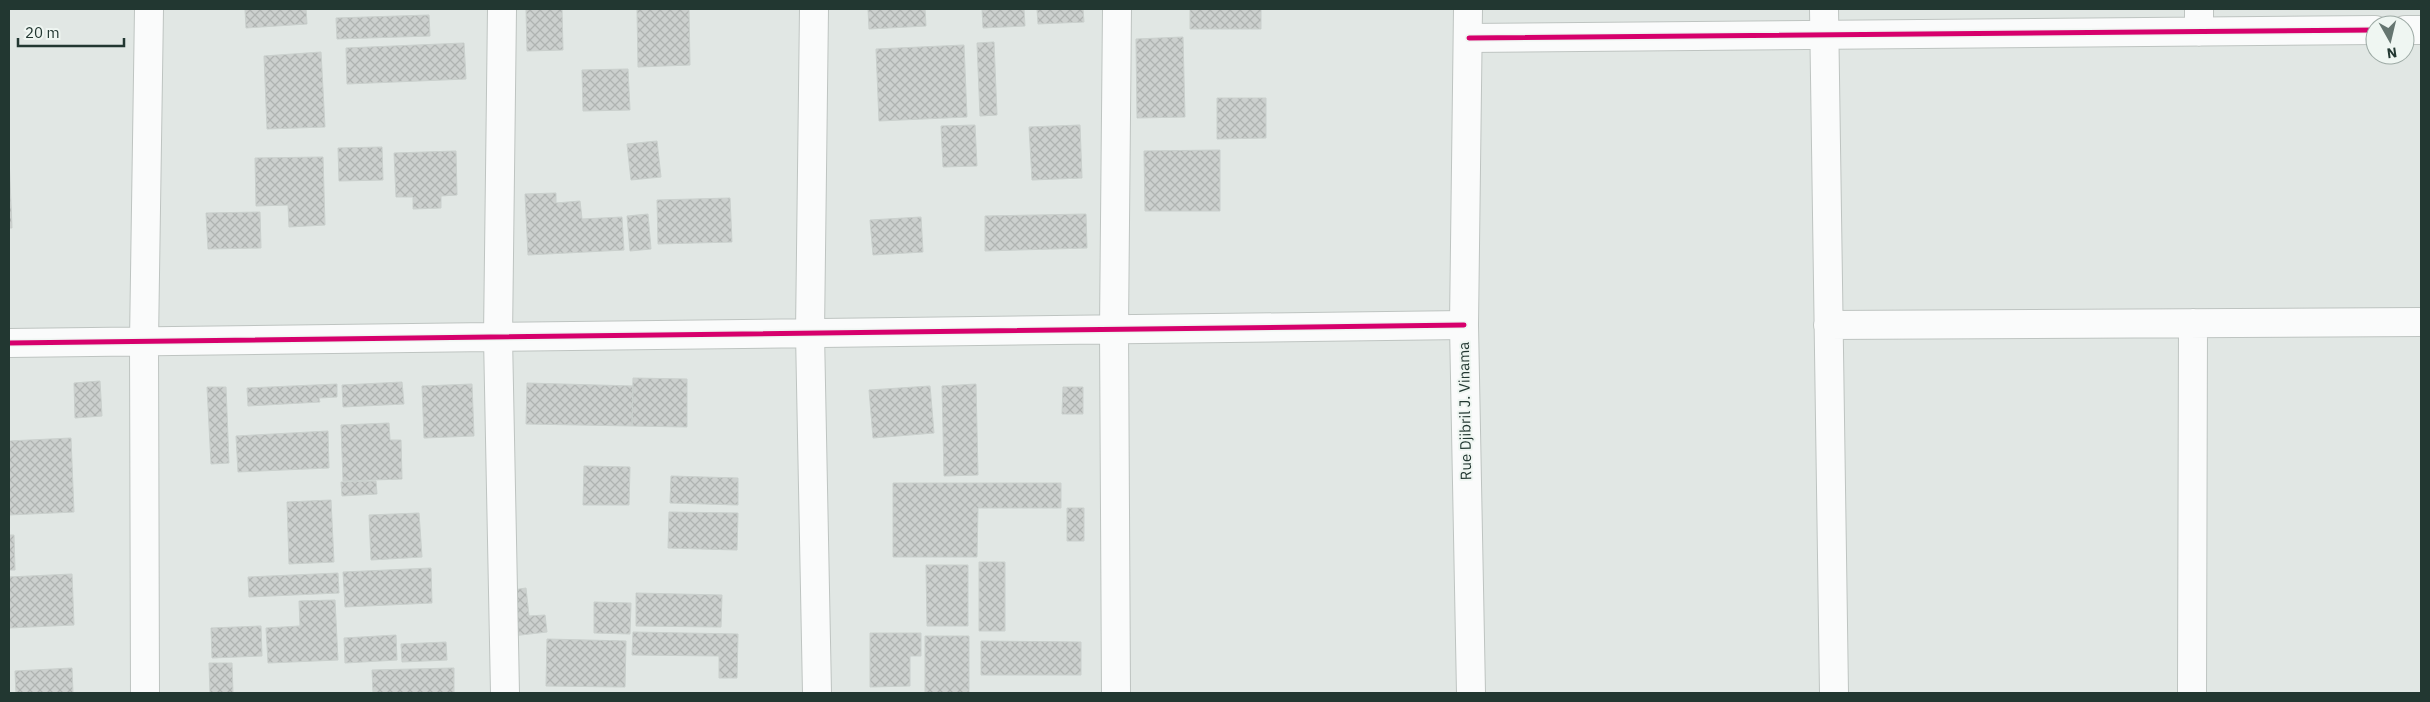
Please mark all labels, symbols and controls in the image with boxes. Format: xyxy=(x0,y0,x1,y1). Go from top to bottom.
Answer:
scale bar xyxy=(18,15,124,47)
north arrow xyxy=(2365,15,2415,65)
text: 20 m xyxy=(25,23,60,42)
text: N xyxy=(2386,43,2398,62)
street label: Rue Djibril J. Vinama xyxy=(1454,342,1475,480)

